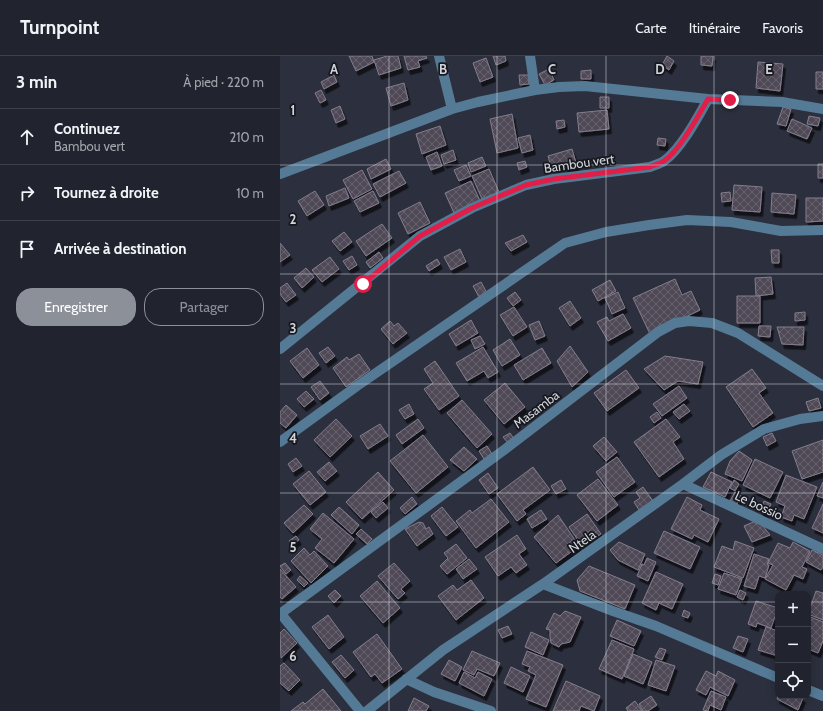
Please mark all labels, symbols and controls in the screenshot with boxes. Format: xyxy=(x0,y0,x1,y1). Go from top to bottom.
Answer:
text: Turnpoint xyxy=(20,16,99,39)
text: Carte xyxy=(635,19,667,37)
text: Itinéraire xyxy=(689,19,740,37)
text: Favoris xyxy=(762,19,803,37)
text: A xyxy=(330,61,339,77)
text: B xyxy=(439,61,447,77)
text: C xyxy=(548,61,556,77)
text: D xyxy=(655,61,665,77)
text: E xyxy=(765,61,773,77)
text: 3 min xyxy=(16,72,57,92)
text: À pied · 220 m xyxy=(183,74,264,90)
route end xyxy=(721,91,739,109)
text: 1 xyxy=(291,102,295,118)
text: Continuez xyxy=(54,120,120,138)
icon: ahead xyxy=(16,126,38,148)
text: 210 m xyxy=(230,129,264,145)
text: Bambou vert xyxy=(54,138,125,154)
street label: Bambou vert xyxy=(543,150,616,176)
icon: right xyxy=(16,182,38,204)
text: Tournez à droite xyxy=(54,184,159,202)
text: 10 m xyxy=(236,185,264,201)
text: 2 xyxy=(290,211,297,227)
icon: arrive xyxy=(16,238,38,260)
text: Arrivée à destination xyxy=(54,240,186,258)
route start xyxy=(354,275,372,293)
button: Enregistrer xyxy=(16,288,136,326)
button: Partager xyxy=(144,288,264,326)
text: 3 xyxy=(289,320,297,336)
street label: Masamba xyxy=(510,386,563,431)
text: 4 xyxy=(289,430,297,446)
street label: Le bossio xyxy=(733,487,785,523)
street label: Ntela xyxy=(565,526,599,556)
text: 5 xyxy=(290,539,297,555)
map controls xyxy=(775,591,811,699)
button: + xyxy=(775,591,811,627)
button: − xyxy=(775,627,811,663)
text: 6 xyxy=(289,648,297,664)
button: locate xyxy=(775,663,811,699)

